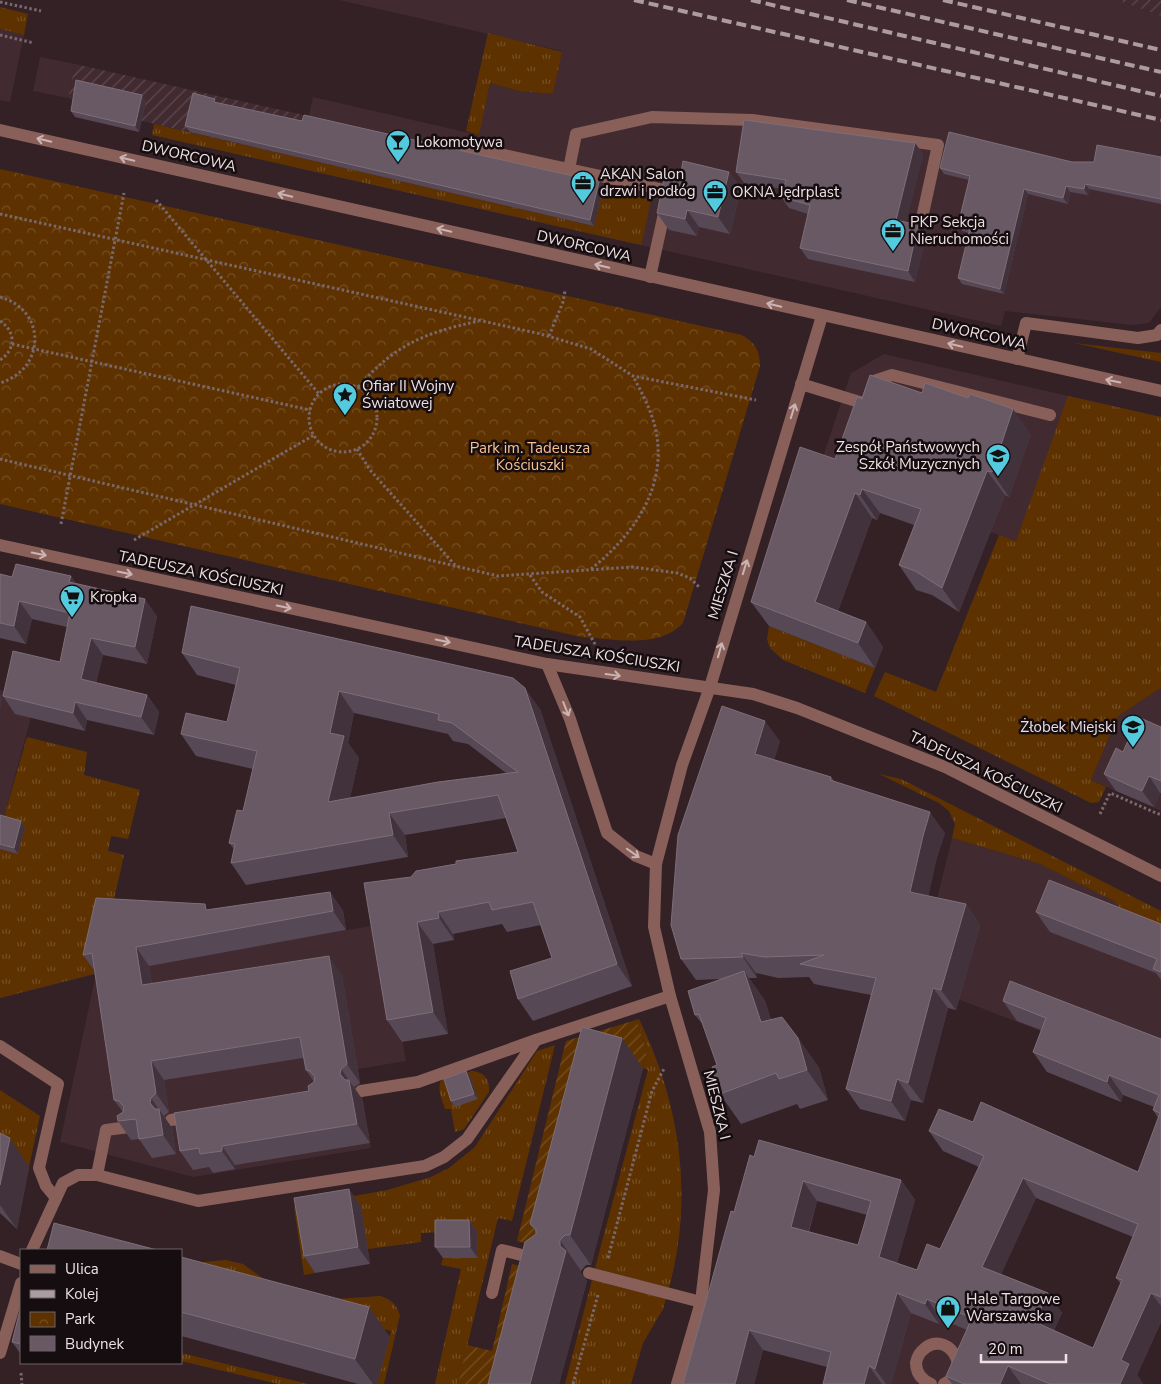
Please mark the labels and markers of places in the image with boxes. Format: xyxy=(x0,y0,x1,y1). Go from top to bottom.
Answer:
bar icon: Lokomotywa xyxy=(385,129,411,163)
place label: Lokomotywa xyxy=(416,132,503,152)
place label: AKAN Salon drzwi i podłóg xyxy=(600,164,696,201)
office icon: AKAN Salon drzwi i podłóg xyxy=(570,170,596,204)
office icon: OKNA Jędrplast xyxy=(702,179,728,213)
place label: OKNA Jędrplast xyxy=(732,182,840,202)
place label: PKP Sekcja Nieruchomości xyxy=(910,212,1009,249)
office icon: PKP Sekcja Nieruchomości xyxy=(880,218,906,252)
place label: Ofiar II Wojny Światowej xyxy=(362,376,455,413)
place icon: Ofiar II Wojny Światowej xyxy=(332,382,358,416)
place label: Zespół Państwowych Szkół Muzycznych xyxy=(836,437,980,474)
school or university icon: Zespół Państwowych Szkół Muzycznych xyxy=(985,443,1011,477)
supermarket icon: Kropka xyxy=(59,584,85,618)
place label: Kropka xyxy=(90,587,137,607)
school or university icon: Żłobek Miejski xyxy=(1120,714,1146,748)
place label: Żłobek Miejski xyxy=(1020,717,1116,737)
place label: Hale Targowe Warszawska xyxy=(966,1289,1060,1326)
shop icon: Hale Targowe Warszawska xyxy=(935,1295,961,1329)

